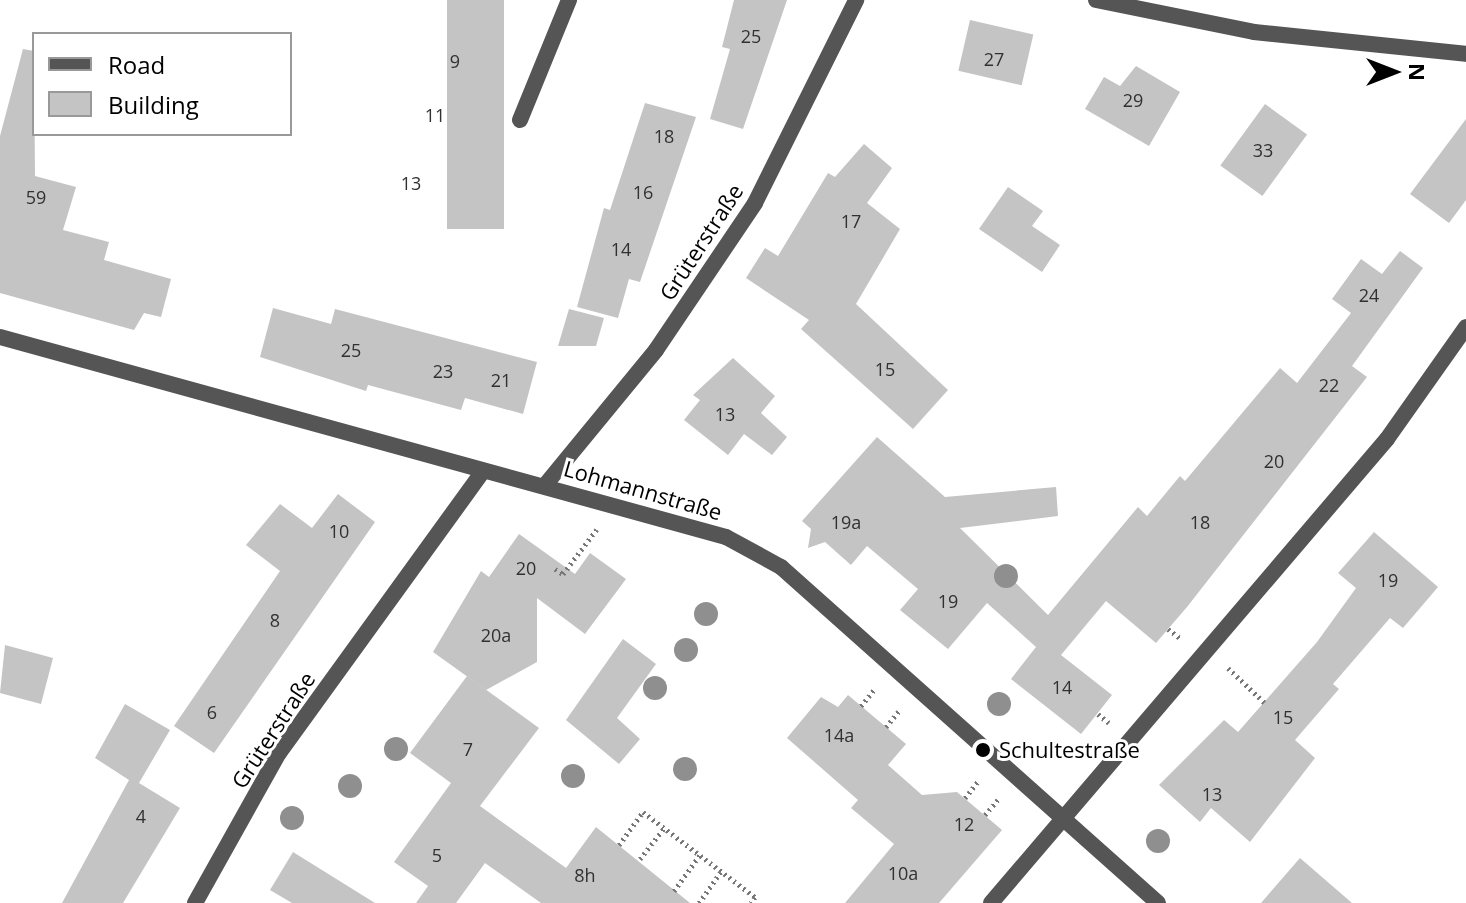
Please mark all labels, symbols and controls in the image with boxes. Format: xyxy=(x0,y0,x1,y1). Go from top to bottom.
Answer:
house number: 25 xyxy=(741,25,761,47)
legend xyxy=(32,32,292,136)
north arrow xyxy=(1354,32,1434,112)
text: Road xyxy=(108,48,165,81)
house number: 27 xyxy=(984,48,1004,70)
house number: 9 xyxy=(450,50,460,72)
text: N xyxy=(1403,63,1433,81)
text: Building xyxy=(108,88,199,121)
house number: 29 xyxy=(1123,89,1143,111)
house number: 11 xyxy=(425,104,445,126)
house number: 18 xyxy=(654,125,674,147)
house number: 33 xyxy=(1253,139,1273,161)
house number: 13 xyxy=(401,172,421,194)
street label: Grüterstraße xyxy=(654,179,748,305)
house number: 16 xyxy=(633,181,653,203)
house number: 59 xyxy=(26,186,46,208)
house number: 17 xyxy=(841,210,861,232)
house number: 14 xyxy=(611,238,631,260)
house number: 24 xyxy=(1359,284,1379,306)
house number: 25 xyxy=(341,339,361,361)
house number: 15 xyxy=(875,358,895,380)
house number: 23 xyxy=(433,360,453,382)
house number: 21 xyxy=(491,369,511,391)
house number: 22 xyxy=(1319,374,1339,396)
house number: 13 xyxy=(715,403,735,425)
house number: 20 xyxy=(1264,450,1284,472)
street label: Lohmannstraße xyxy=(561,455,725,525)
house number: 19a xyxy=(831,511,861,533)
house number: 18 xyxy=(1190,511,1210,533)
house number: 10 xyxy=(329,520,349,542)
house number: 20 xyxy=(516,557,536,579)
house number: 19 xyxy=(1378,569,1398,591)
house number: 19 xyxy=(938,590,958,612)
house number: 8 xyxy=(270,609,280,631)
house number: 20a xyxy=(481,624,511,646)
street label: Grüterstraße xyxy=(226,667,320,793)
house number: 14 xyxy=(1052,676,1072,698)
house number: 6 xyxy=(207,701,217,723)
house number: 15 xyxy=(1273,706,1293,728)
house number: 14a xyxy=(824,724,854,746)
place label: Schultestraße xyxy=(999,737,1140,763)
house number: 7 xyxy=(463,738,473,760)
marker: Schultestraße xyxy=(974,741,992,759)
house number: 13 xyxy=(1202,783,1222,805)
house number: 4 xyxy=(136,805,146,827)
house number: 12 xyxy=(954,813,974,835)
house number: 5 xyxy=(432,844,442,866)
house number: 10a xyxy=(888,862,918,884)
house number: 8h xyxy=(574,864,596,886)

